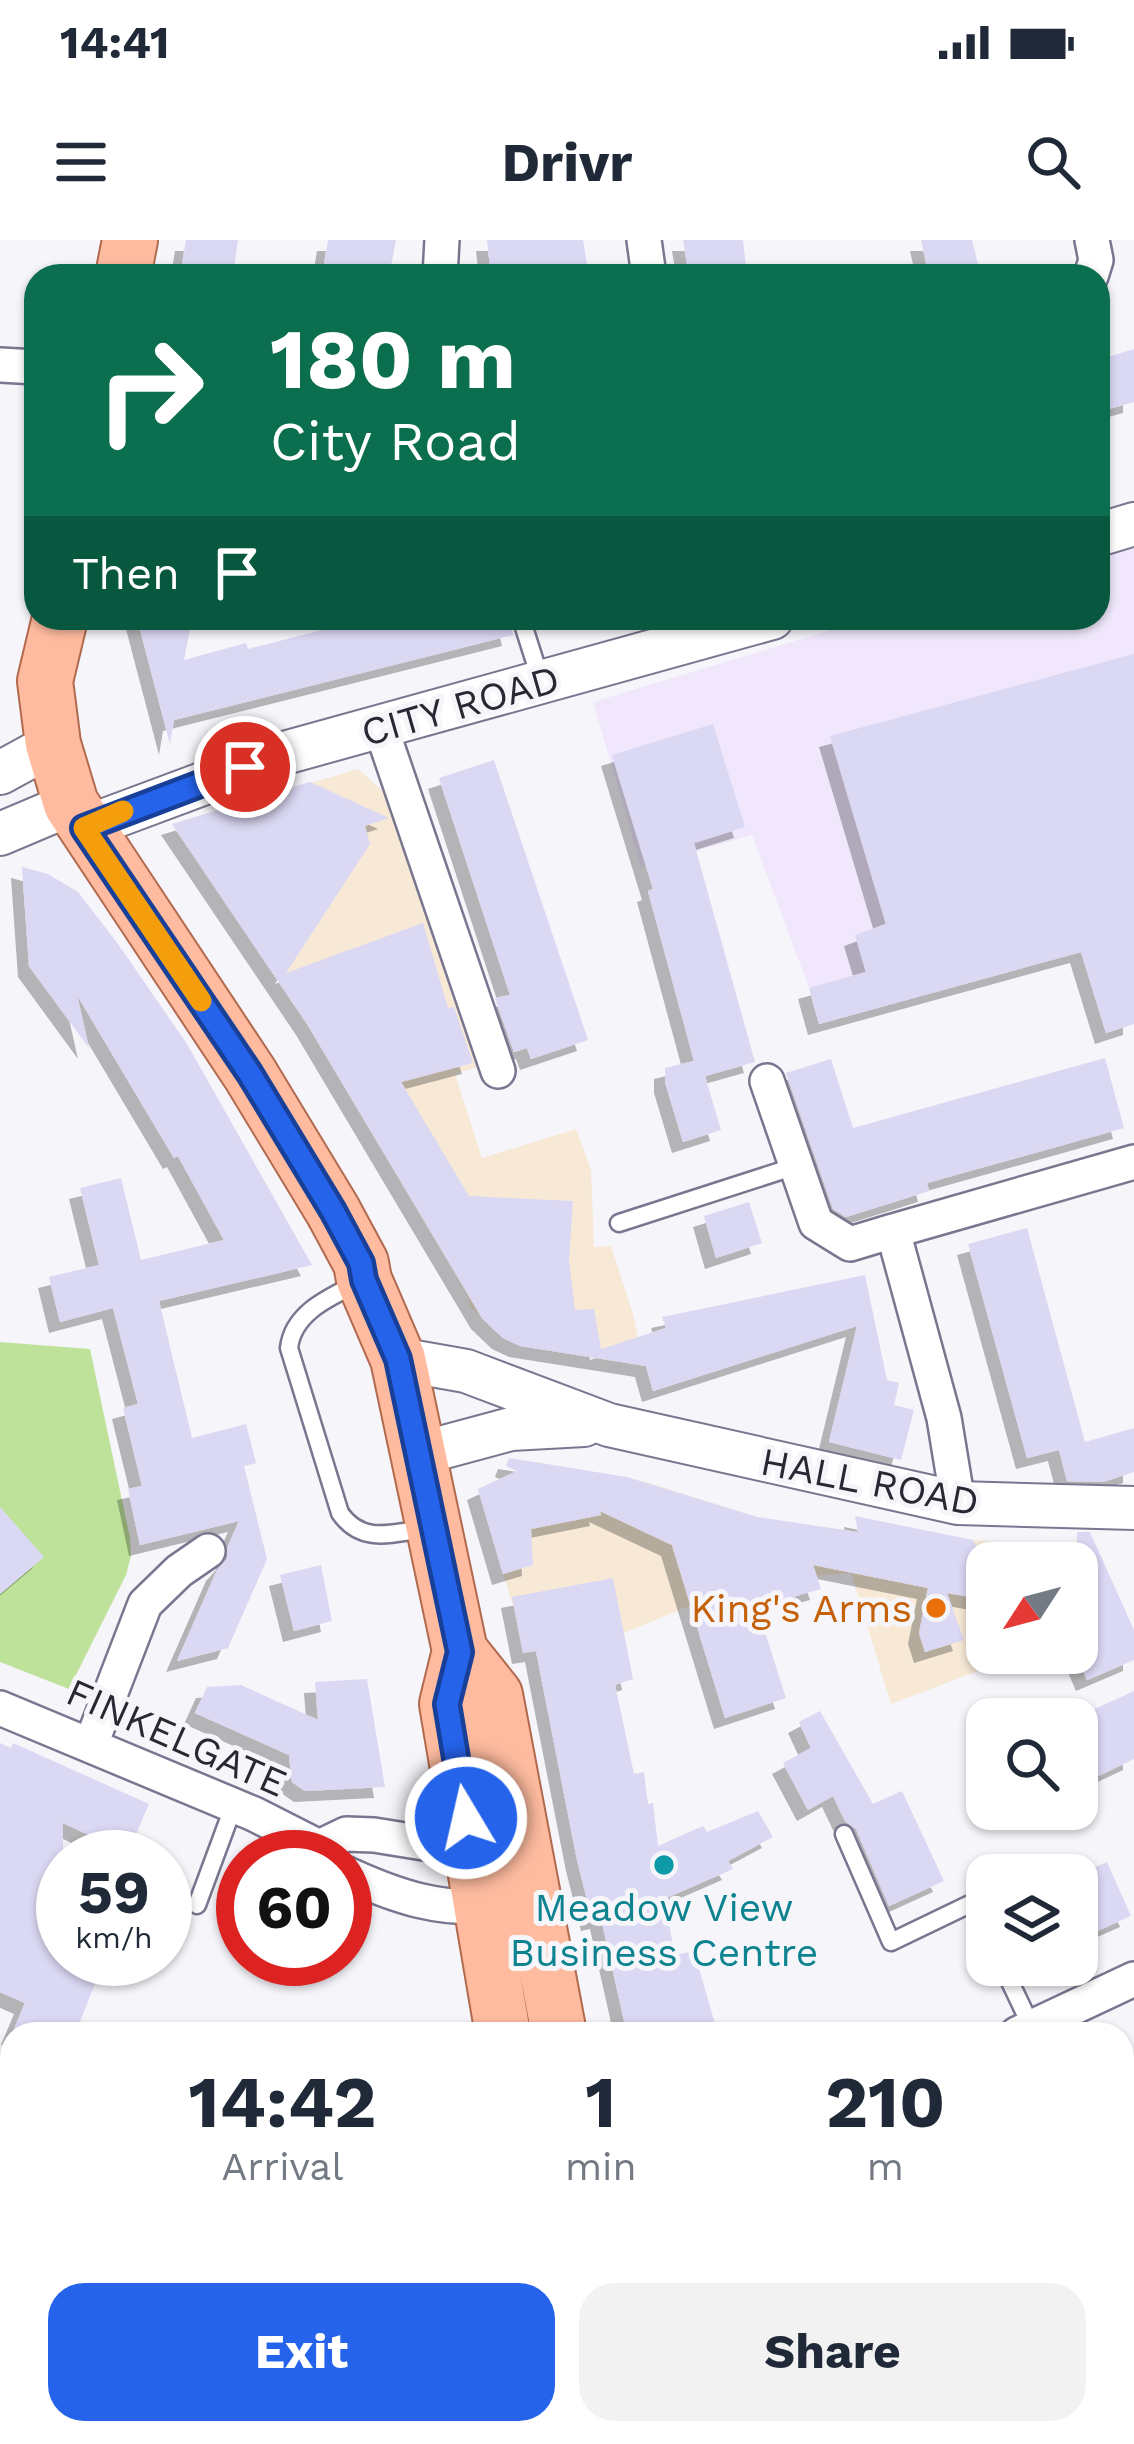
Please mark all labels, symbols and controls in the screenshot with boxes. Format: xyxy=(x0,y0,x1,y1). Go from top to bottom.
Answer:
text: 14:41 xyxy=(60,16,169,69)
icon: menu xyxy=(48,129,114,195)
icon: search xyxy=(1020,129,1086,195)
text: Drivr xyxy=(501,131,633,194)
text: 180 m xyxy=(270,310,516,408)
icon: right xyxy=(72,312,228,468)
text: City Road xyxy=(270,410,521,473)
icon: arrive xyxy=(204,540,270,606)
text: Then xyxy=(72,547,180,600)
street label: CITY ROAD xyxy=(356,656,564,755)
pin xyxy=(194,716,296,818)
icon: arrive xyxy=(212,734,278,800)
street label: HALL ROAD xyxy=(757,1438,983,1525)
north arrow xyxy=(966,1542,1098,1674)
map controls xyxy=(966,1542,1098,1986)
place label: King's Arms xyxy=(690,1586,912,1631)
marker: King's Arms xyxy=(923,1595,949,1621)
street label: FINKELGATE xyxy=(60,1669,294,1806)
button: search xyxy=(966,1698,1098,1830)
position arrow xyxy=(403,1755,529,1881)
speed limit sign: 60 xyxy=(216,1830,372,1986)
marker: Meadow View Business Centre xyxy=(651,1852,677,1878)
button: layers xyxy=(966,1854,1098,1986)
text: 59 xyxy=(78,1857,150,1928)
place label: Meadow View Business Centre xyxy=(510,1885,818,1975)
text: km/h xyxy=(75,1920,153,1955)
text: 14:42 xyxy=(189,2060,376,2144)
text: 1 xyxy=(585,2060,616,2144)
text: 210 xyxy=(825,2060,945,2144)
text: Arrival xyxy=(222,2144,343,2189)
text: min xyxy=(565,2144,637,2189)
text: m xyxy=(867,2144,904,2189)
button: Exit xyxy=(48,2283,555,2421)
button: Share xyxy=(579,2283,1086,2421)

